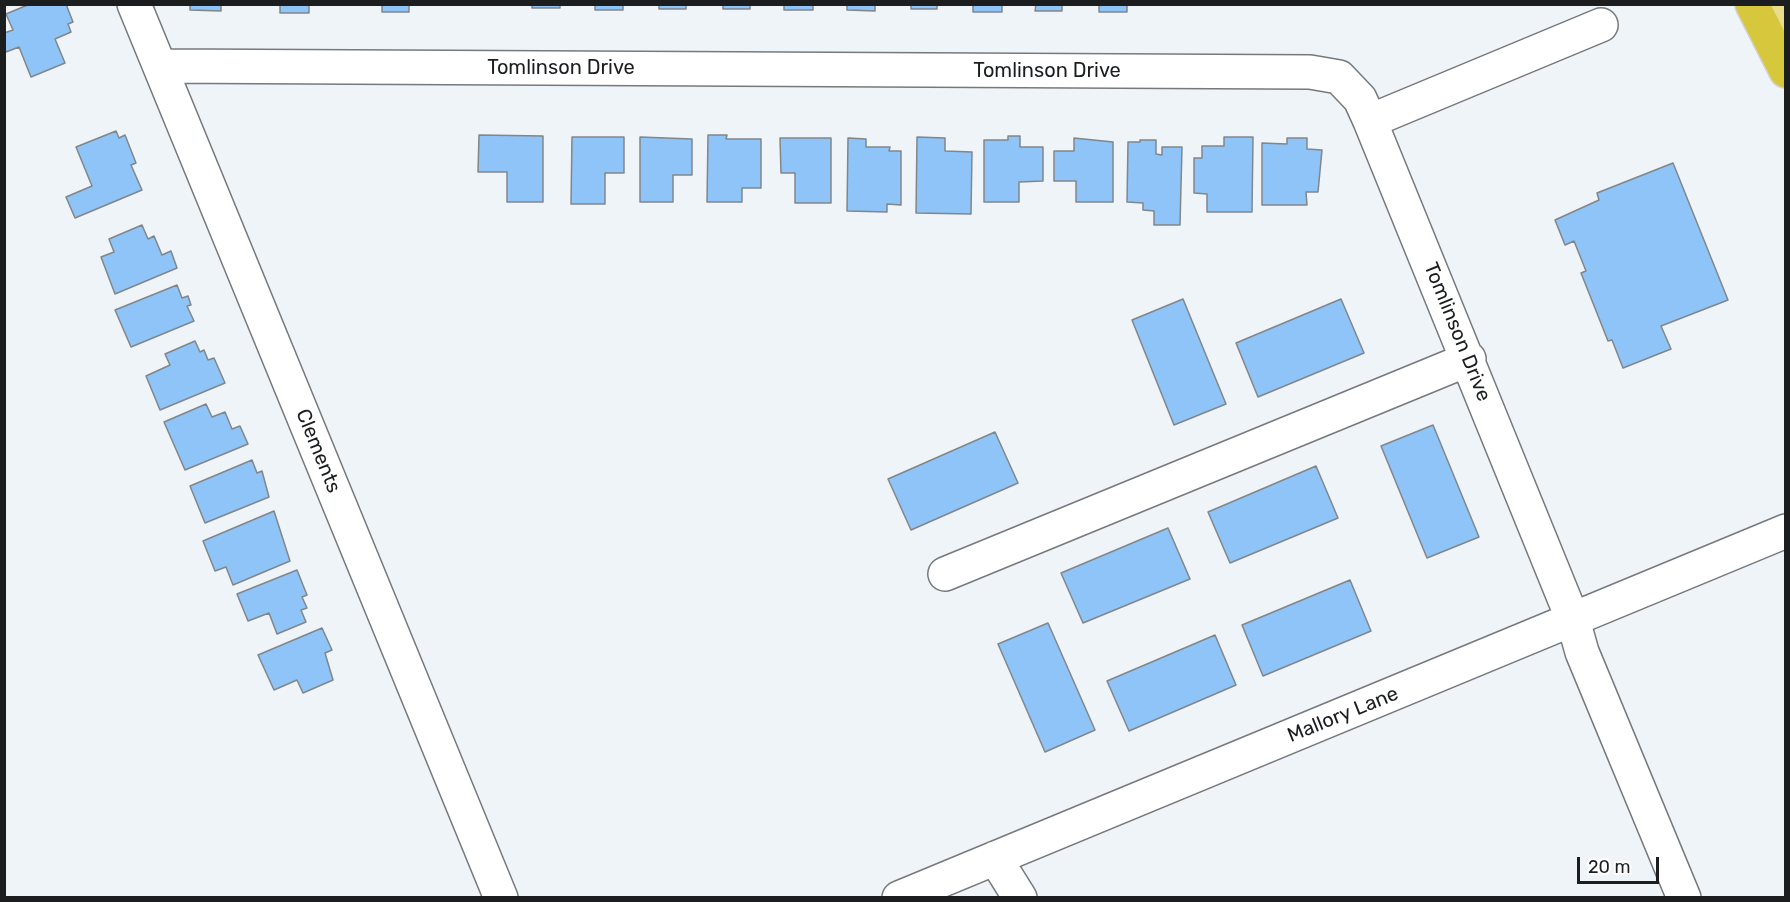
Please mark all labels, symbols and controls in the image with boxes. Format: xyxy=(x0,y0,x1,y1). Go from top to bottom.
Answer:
street label: Tomlinson Drive xyxy=(487,56,635,80)
street label: Tomlinson Drive xyxy=(973,59,1121,83)
street label: Tomlinson Drive xyxy=(1418,259,1496,405)
street label: Clements xyxy=(290,406,346,496)
street label: Mallory Lane xyxy=(1284,682,1402,748)
scale bar xyxy=(1580,845,1662,883)
text: 20 m xyxy=(1588,856,1630,878)

